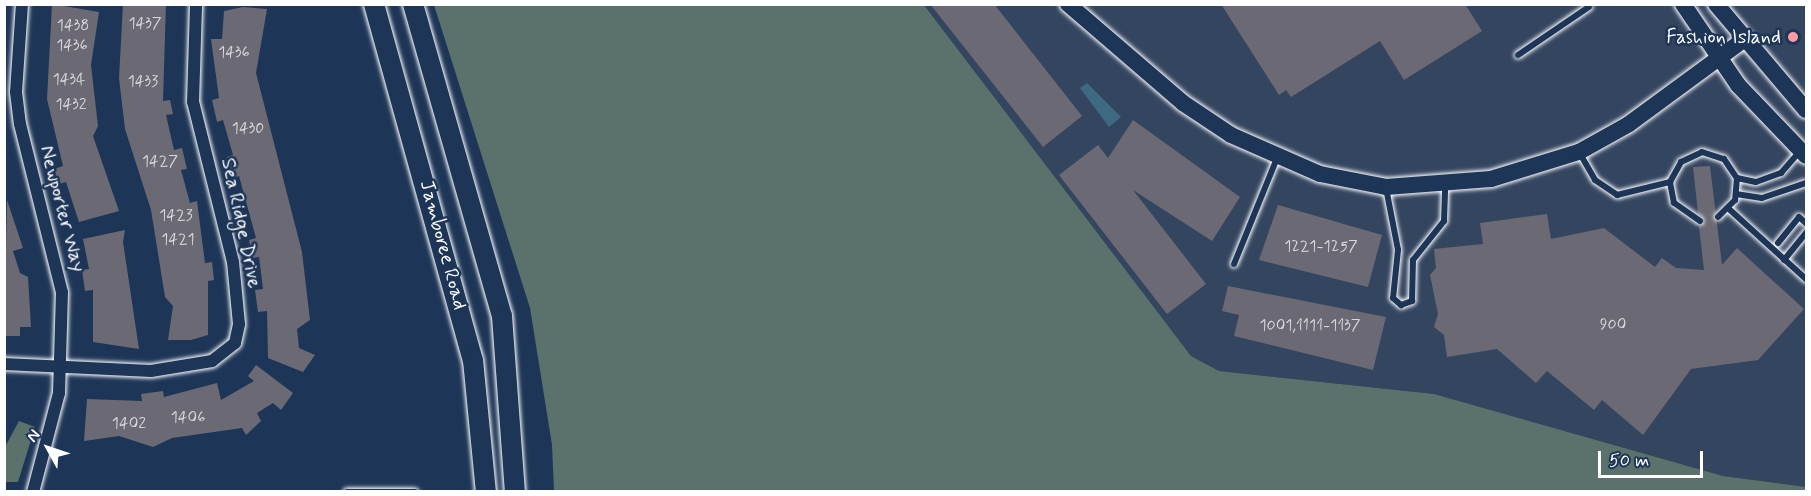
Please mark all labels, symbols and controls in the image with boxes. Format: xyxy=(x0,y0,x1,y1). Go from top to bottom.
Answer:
house number: 1437 xyxy=(128,14,162,34)
house number: 1438 xyxy=(57,16,89,36)
place label: Fashion Island xyxy=(1658,25,1781,49)
marker: Fashion Island xyxy=(1786,30,1800,44)
house number: 1436 xyxy=(56,36,88,56)
house number: 1436 xyxy=(218,43,250,63)
house number: 1434 xyxy=(53,70,85,90)
house number: 1433 xyxy=(128,72,158,92)
house number: 1432 xyxy=(55,95,87,115)
house number: 1430 xyxy=(232,119,264,139)
street label: Newporter Way xyxy=(34,143,90,275)
house number: 1427 xyxy=(142,152,178,172)
street label: Sea Ridge Drive xyxy=(216,156,266,290)
street label: Jamboree Road xyxy=(414,178,472,312)
house number: 1423 xyxy=(159,206,193,226)
house number: 1421 xyxy=(161,230,195,250)
house number: 1221-1257 xyxy=(1284,237,1358,257)
house number: 900 xyxy=(1600,315,1626,335)
house number: 1001,1111-1137 xyxy=(1259,316,1361,336)
house number: 1406 xyxy=(171,408,205,428)
house number: 1402 xyxy=(112,414,146,434)
north arrow xyxy=(18,418,78,478)
text: N xyxy=(22,425,45,447)
scale bar xyxy=(1601,439,1706,477)
text: 50 m xyxy=(1609,449,1649,473)

